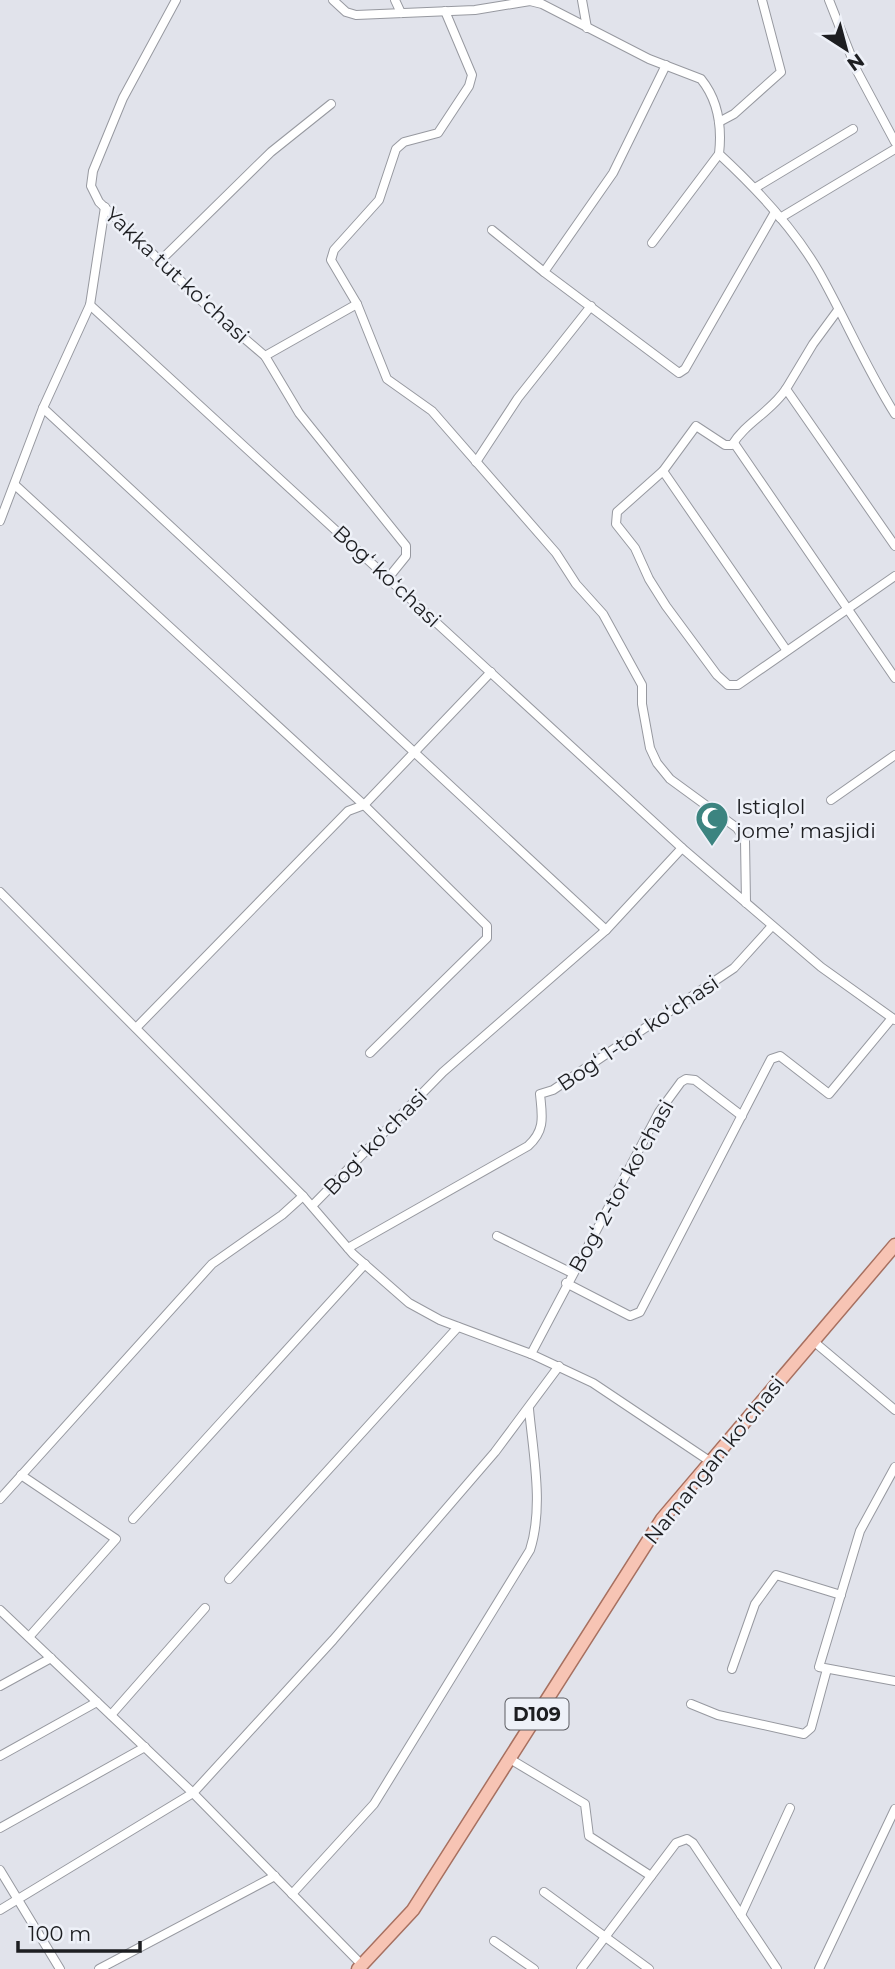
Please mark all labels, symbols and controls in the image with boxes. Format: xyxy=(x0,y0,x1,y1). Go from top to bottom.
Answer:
north arrow xyxy=(811,14,881,84)
text: N xyxy=(843,49,869,76)
street label: Yakka tut koʻchasi xyxy=(100,202,254,348)
street label: Bogʻ koʻchasi xyxy=(328,520,446,632)
place label: Istiqlol jome’ masjidi xyxy=(734,794,876,843)
mosque icon: Istiqlol jome’ masjidi xyxy=(693,799,731,848)
street label: Bogʻ 1-tor koʻchasi xyxy=(553,970,723,1096)
street label: Bogʻ koʻchasi xyxy=(318,1084,432,1200)
street label: Bogʻ 2-tor koʻchasi xyxy=(563,1095,679,1277)
street label: Namangan koʻchasi xyxy=(639,1371,789,1549)
road number: D109 xyxy=(505,1698,568,1730)
scale bar xyxy=(18,1910,140,1954)
text: 100 m xyxy=(28,1921,91,1946)

